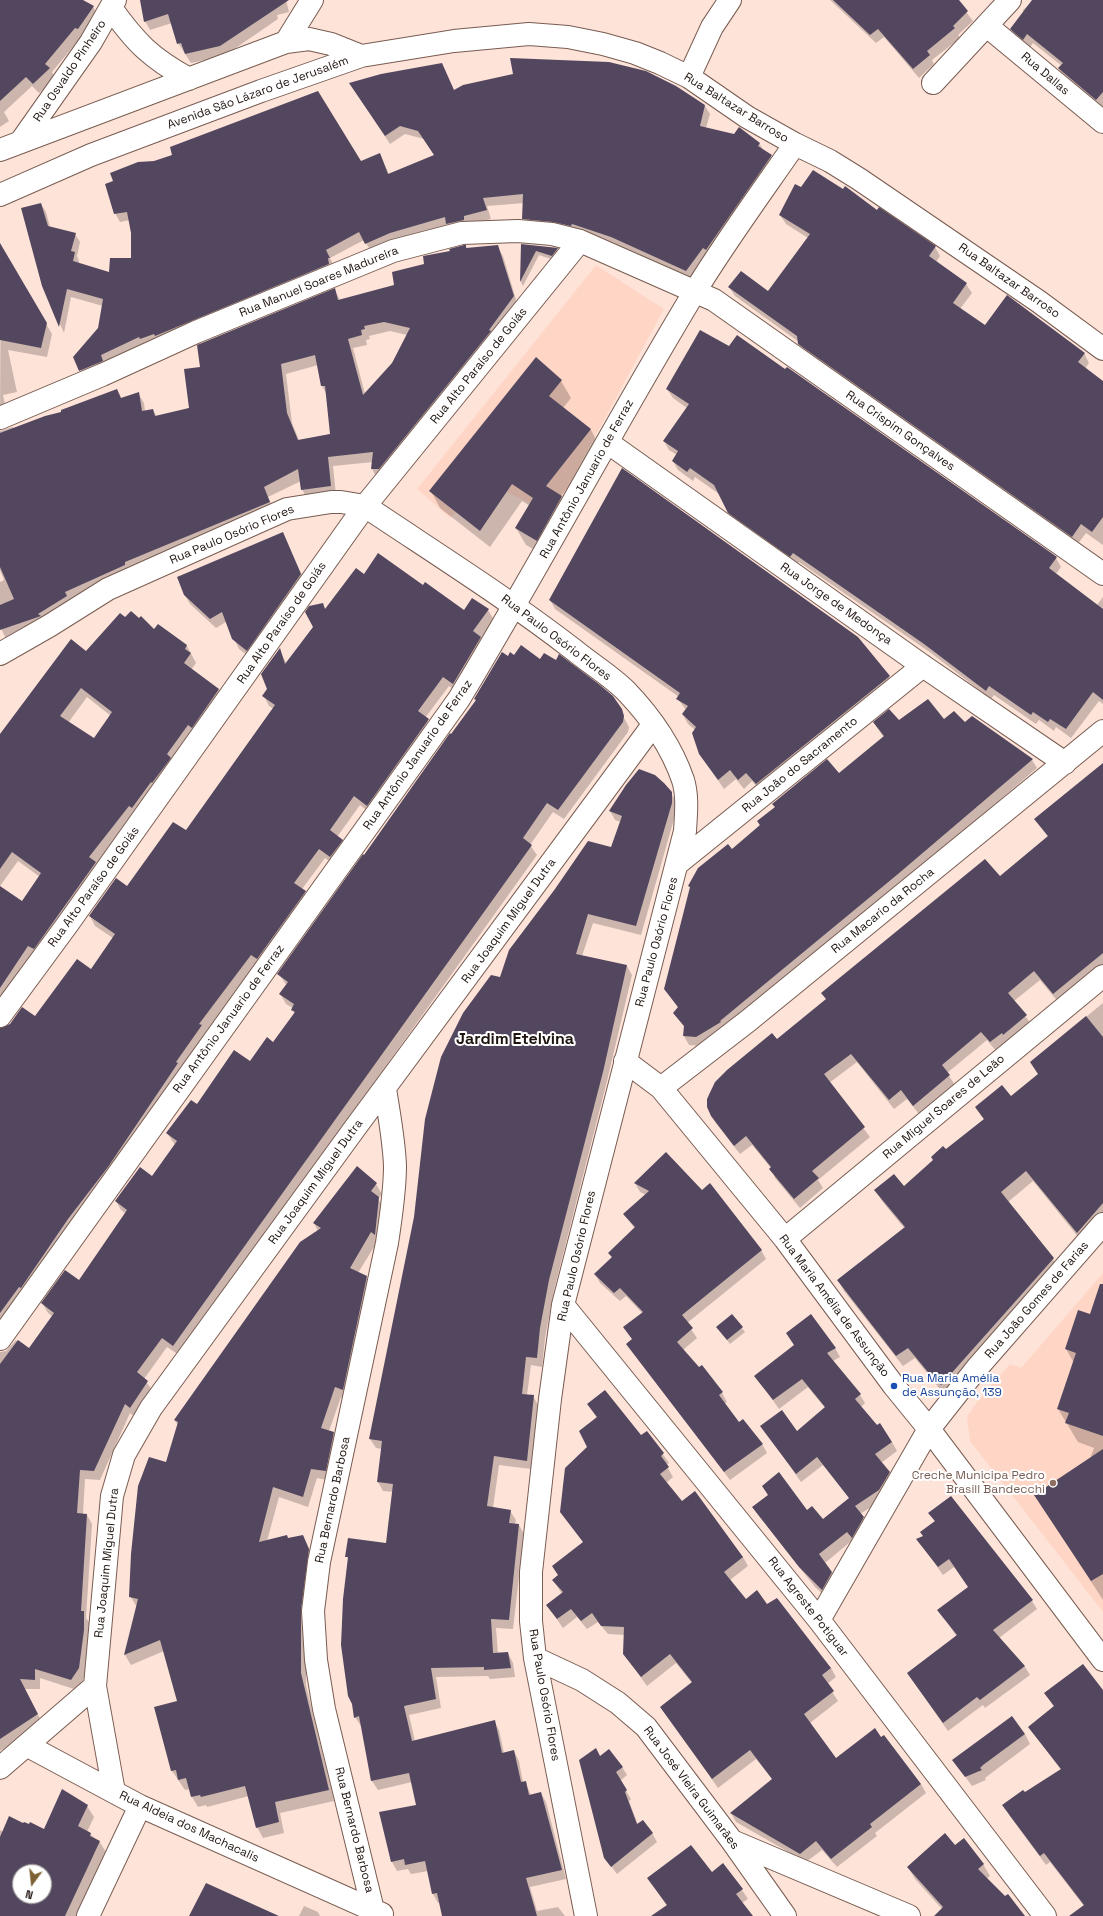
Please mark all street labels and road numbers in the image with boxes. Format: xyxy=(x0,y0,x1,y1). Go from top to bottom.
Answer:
street label: Rua Osvaldo Pinheiro xyxy=(30,17,110,125)
street label: Rua Dallas xyxy=(1018,50,1072,98)
street label: Avenida São Lázaro de Jerusalém xyxy=(165,53,351,133)
street label: Rua Baltazar Barroso xyxy=(681,70,791,146)
street label: Rua Baltazar Barroso xyxy=(955,241,1063,321)
street label: Rua Manuel Soares Madureira xyxy=(237,243,401,321)
street label: Rua Alto Paraíso de Goiás xyxy=(428,305,530,427)
street label: Rua Crispim Gonçalves xyxy=(843,388,957,474)
street label: Rua Antônio Januario de Ferraz xyxy=(537,397,637,561)
street label: Rua Paulo Osório Flores xyxy=(168,502,296,568)
street label: Rua Alto Paraíso de Goiás xyxy=(234,559,330,687)
street label: Rua Jorge de Medonça xyxy=(777,560,895,648)
street label: Rua Paulo Osório Flores xyxy=(498,592,614,684)
street label: Rua Antônio Januario de Ferraz xyxy=(361,677,475,833)
street label: Rua João do Sacramento xyxy=(739,714,861,816)
street label: Rua Alto Paraíso de Goiás xyxy=(45,824,143,950)
street label: Rua Joaquim Miguel Dutra xyxy=(459,856,559,986)
street label: Rua Macario da Rocha xyxy=(829,865,937,957)
street label: Rua Paulo Osório Flores xyxy=(633,876,681,1008)
street label: Rua Antônio Januario de Ferraz xyxy=(170,942,288,1096)
street label: Rua Miguel Soares de Leão xyxy=(880,1052,1008,1162)
street label: Rua Joaquim Miguel Dutra xyxy=(266,1117,366,1247)
street label: Rua Paulo Osório Flores xyxy=(555,1189,599,1323)
street label: Rua Maria Amélia de Assunção xyxy=(776,1232,892,1380)
street label: Rua João Gomes de Farias xyxy=(982,1239,1092,1361)
street label: Rua Bernardo Barbosa xyxy=(313,1435,353,1565)
street label: Rua Joaquim Miguel Dutra xyxy=(92,1487,122,1639)
street label: Rua Agreste Potiguar xyxy=(765,1554,851,1660)
street label: Rua Paulo Osório Flores xyxy=(525,1628,563,1762)
street label: Rua José Vieira Guimarães xyxy=(640,1724,742,1852)
street label: Rua Bernardo Barbosa xyxy=(331,1766,377,1894)
street label: Rua Aldeia dos Machacalis xyxy=(117,1788,261,1866)

